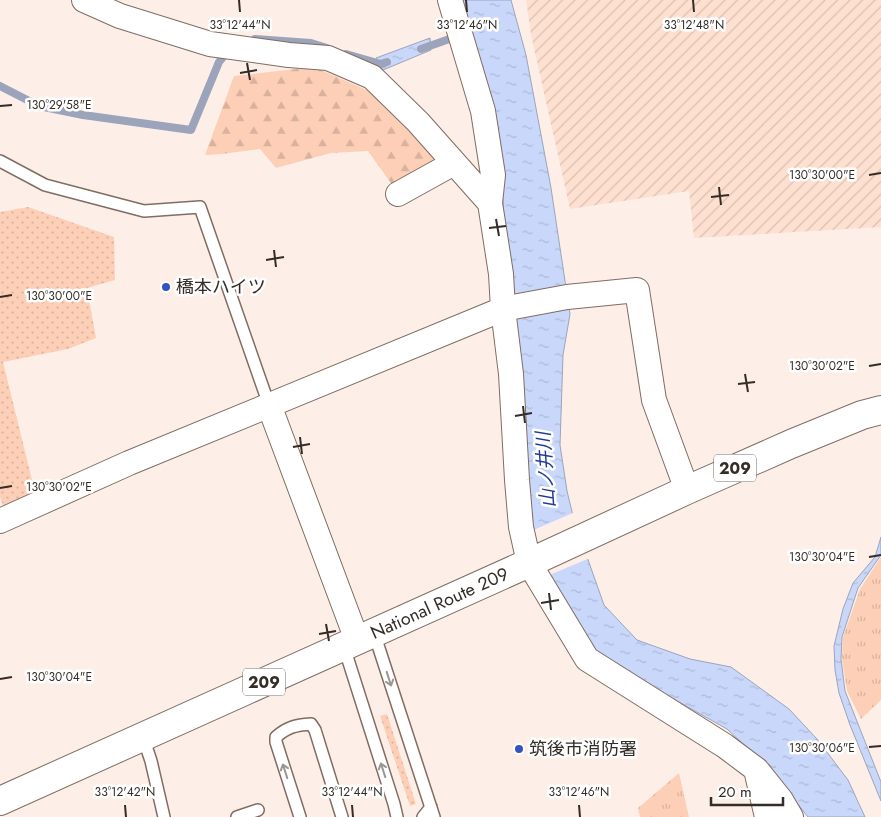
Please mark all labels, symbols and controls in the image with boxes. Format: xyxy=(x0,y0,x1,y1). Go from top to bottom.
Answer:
text: 33°12'44"N xyxy=(210,16,270,34)
text: 33°12'46"N xyxy=(437,16,497,34)
text: 33°12'48"N xyxy=(664,16,724,34)
text: 130°29'58"E xyxy=(26,96,92,114)
text: 130°30'00"E xyxy=(789,166,855,184)
place label: 橋本ハイツ xyxy=(176,274,266,300)
marker: 橋本ハイツ xyxy=(160,281,172,293)
text: 130°30'00"E xyxy=(26,287,92,305)
text: 130°30'02"E xyxy=(789,357,855,375)
water label: 山ノ井川 xyxy=(529,429,562,509)
road number: 209 xyxy=(714,454,756,482)
text: 130°30'02"E xyxy=(26,478,92,496)
text: 130°30'04"E xyxy=(789,548,855,566)
street label: National Route 209 xyxy=(366,561,513,646)
text: 130°30'04"E xyxy=(26,668,92,686)
road number: 209 xyxy=(243,669,285,696)
one-way arrow xyxy=(385,671,394,686)
place label: 筑後市消防署 xyxy=(529,736,637,762)
text: 130°30'06"E xyxy=(789,739,855,757)
marker: 筑後市消防署 xyxy=(513,743,525,755)
one-way arrow xyxy=(280,763,290,779)
one-way arrow xyxy=(378,763,388,779)
scale bar xyxy=(711,774,784,806)
text: 20 m xyxy=(718,781,752,803)
text: 33°12'42"N xyxy=(95,783,155,801)
text: 33°12'44"N xyxy=(322,783,382,801)
text: 33°12'46"N xyxy=(549,783,609,801)

